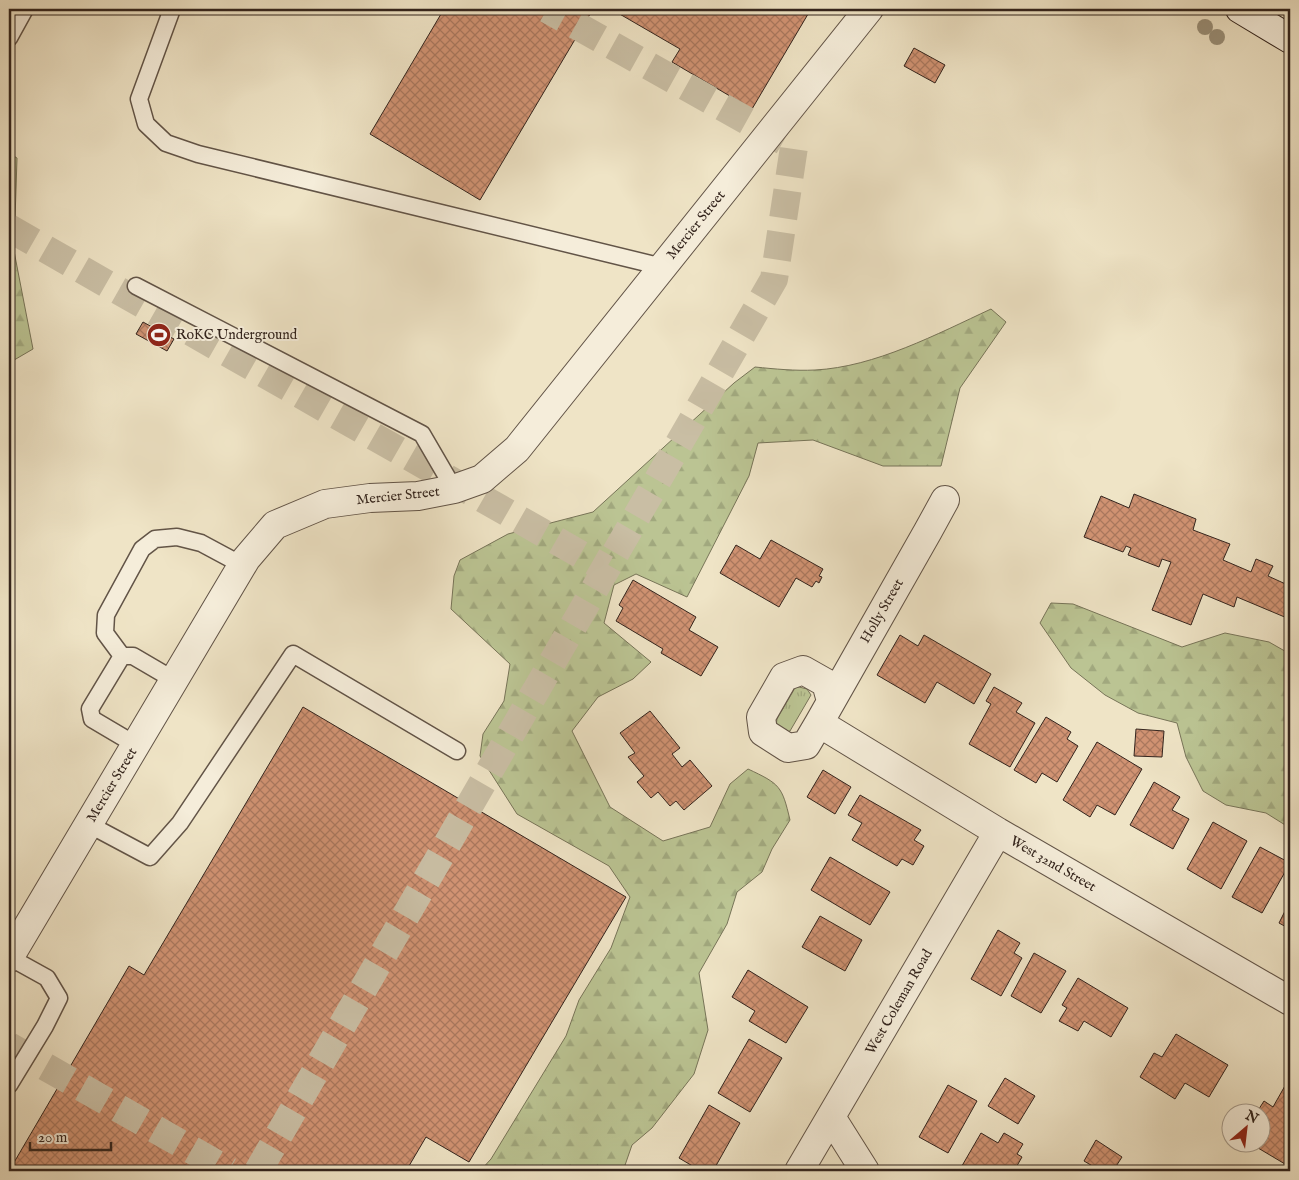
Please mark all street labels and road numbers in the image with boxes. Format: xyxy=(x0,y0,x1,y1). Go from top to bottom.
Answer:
street label: Mercier Street xyxy=(663,187,729,263)
street label: Mercier Street xyxy=(355,483,441,509)
street label: Holly Street xyxy=(856,575,908,646)
street label: Mercier Street xyxy=(83,744,141,826)
street label: West 32nd Street xyxy=(1007,832,1099,896)
street label: West Coleman Road xyxy=(862,946,937,1058)

